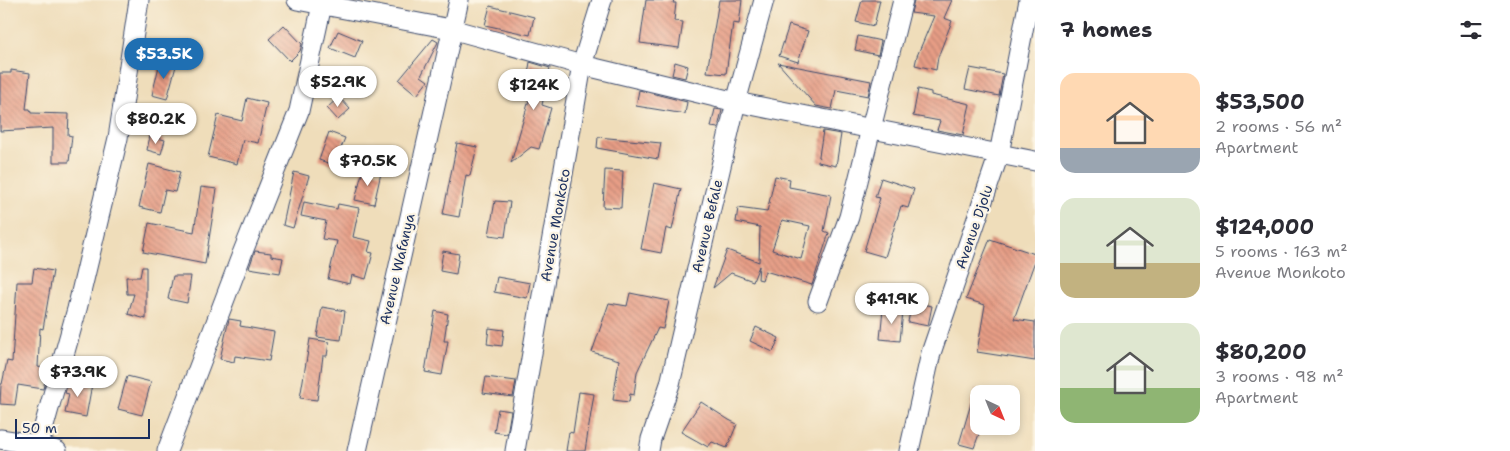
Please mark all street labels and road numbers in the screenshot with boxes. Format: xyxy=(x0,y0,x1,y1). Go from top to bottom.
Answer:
street label: Avenue Monkoto xyxy=(536,167,574,283)
street label: Avenue Befale xyxy=(688,178,726,274)
street label: Avenue Djolu xyxy=(951,183,997,271)
street label: Avenue Wafanya xyxy=(375,211,419,326)

